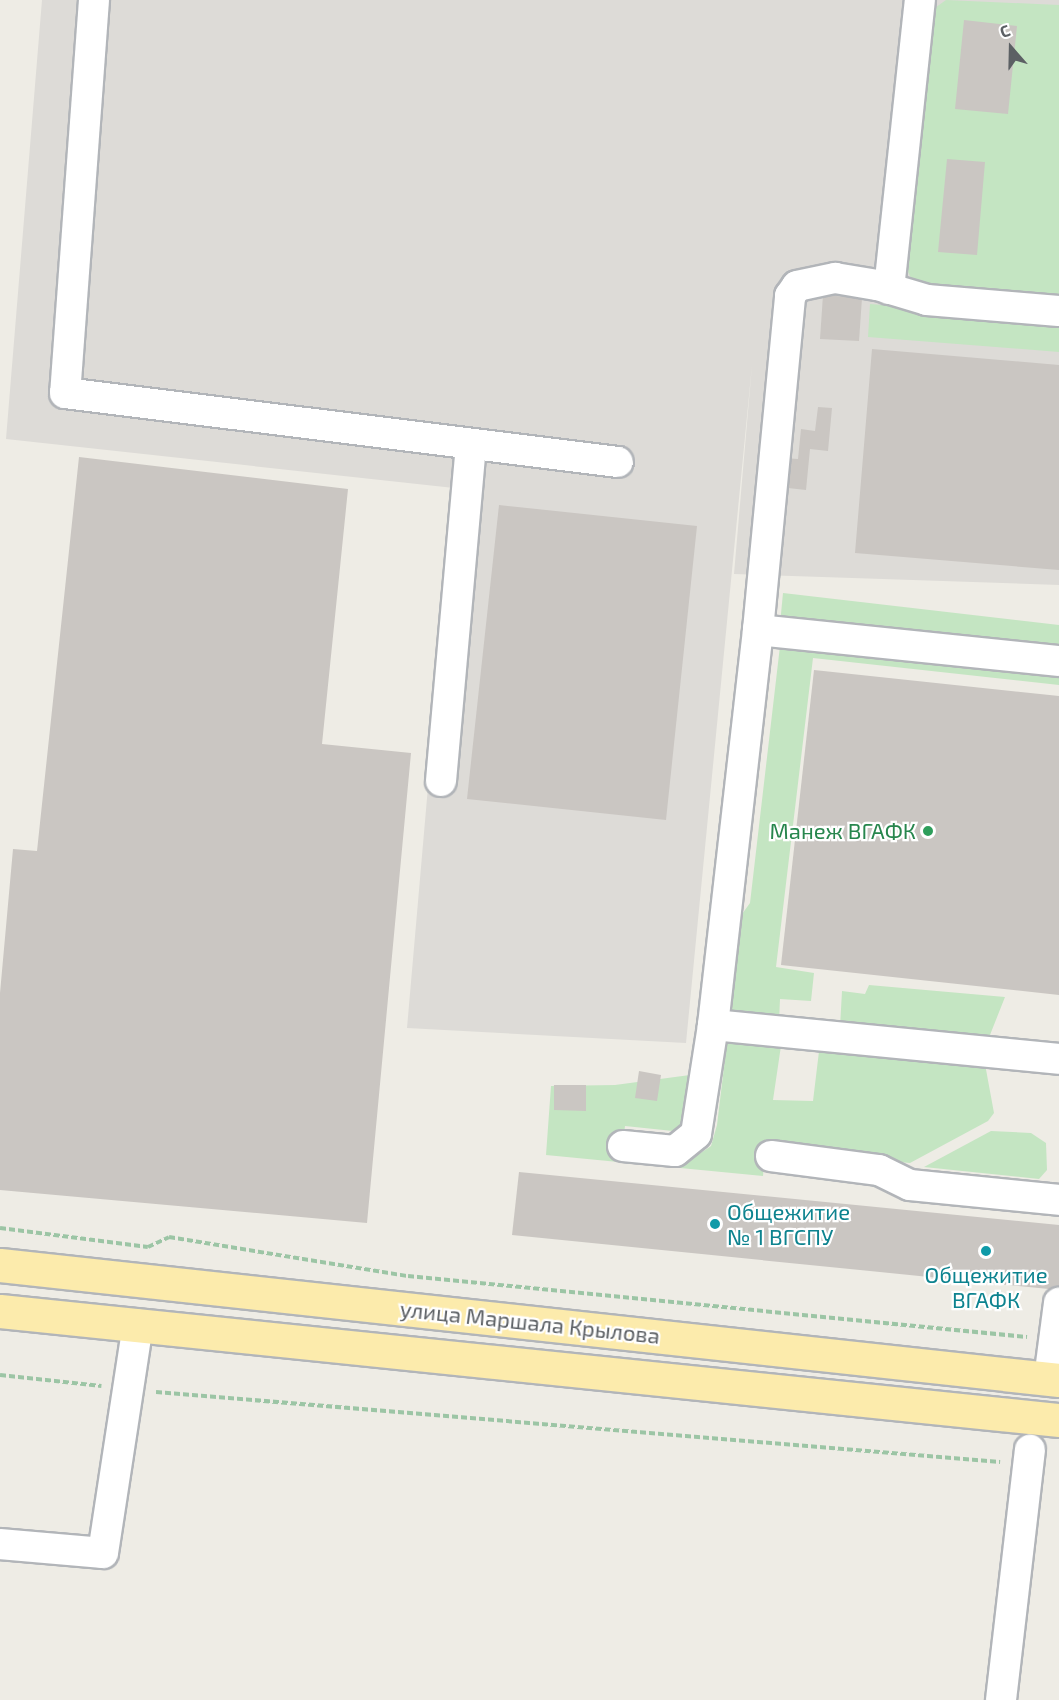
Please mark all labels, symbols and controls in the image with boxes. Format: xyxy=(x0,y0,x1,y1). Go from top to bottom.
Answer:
north arrow xyxy=(981,18,1041,78)
text: С xyxy=(997,20,1012,41)
place label: Манеж ВГАФК xyxy=(770,818,916,844)
marker: Манеж ВГАФК xyxy=(921,824,935,838)
place label: Общежитие № 1 ВГСПУ xyxy=(727,1198,850,1250)
marker: Общежитие № 1 ВГСПУ xyxy=(708,1217,722,1231)
marker: Общежитие ВГАФК xyxy=(979,1244,993,1258)
place label: Общежитие ВГАФК xyxy=(924,1261,1048,1312)
street label: улица Маршала Крылова xyxy=(399,1295,661,1349)

